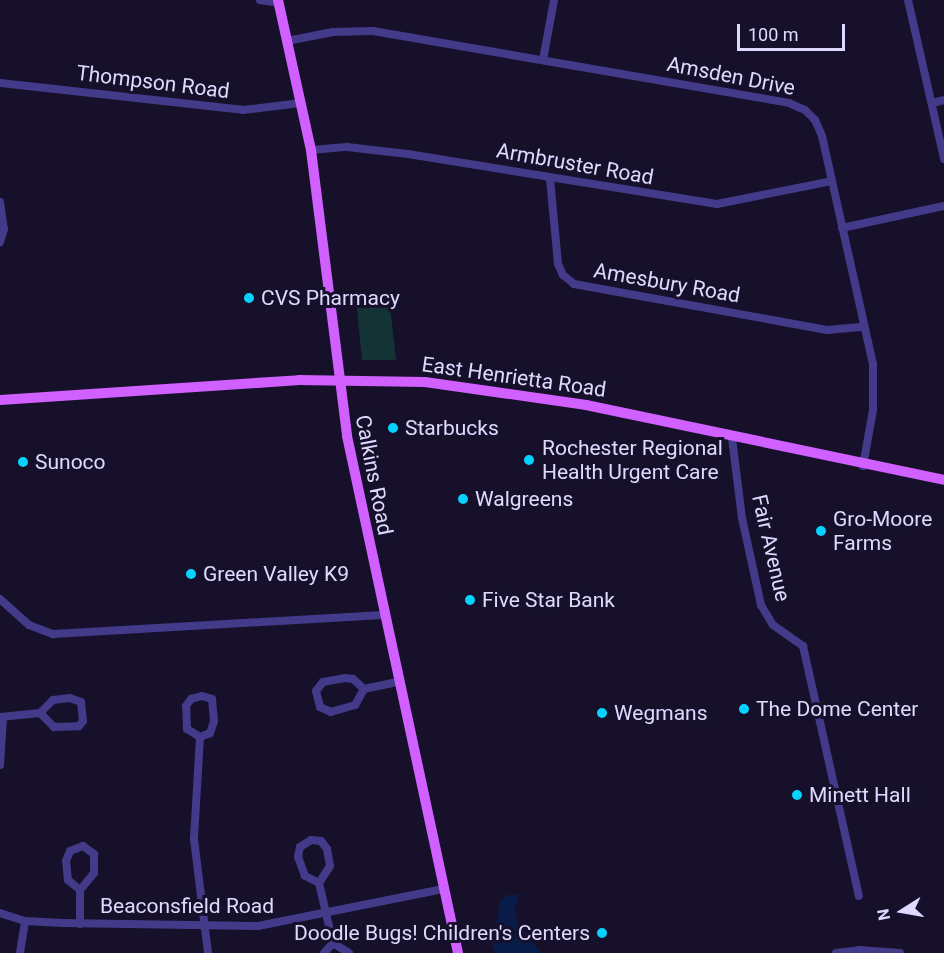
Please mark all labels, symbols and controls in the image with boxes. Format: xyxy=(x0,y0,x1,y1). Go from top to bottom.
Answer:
scale bar xyxy=(740,12,848,50)
text: 100 m xyxy=(748,24,799,45)
street label: Amsden Drive xyxy=(665,51,797,101)
street label: Thompson Road xyxy=(75,60,231,104)
street label: Armbruster Road xyxy=(494,138,656,190)
street label: Amesbury Road xyxy=(592,258,742,308)
place label: CVS Pharmacy xyxy=(261,285,400,311)
marker: CVS Pharmacy xyxy=(242,291,256,305)
street label: East Henrietta Road xyxy=(420,352,608,402)
street label: Calkins Road xyxy=(350,413,398,537)
place label: Starbucks xyxy=(405,415,499,441)
marker: Starbucks xyxy=(386,421,400,435)
place label: Rochester Regional Health Urgent Care xyxy=(542,435,723,485)
place label: Sunoco xyxy=(35,449,106,475)
marker: Rochester Regional Health Urgent Care xyxy=(520,451,538,469)
marker: Sunoco xyxy=(16,455,30,469)
place label: Walgreens xyxy=(475,486,573,512)
marker: Walgreens xyxy=(456,492,470,506)
street label: Fair Avenue xyxy=(746,492,796,604)
place label: Gro-Moore Farms xyxy=(833,506,932,556)
marker: Gro-Moore Farms xyxy=(814,524,828,538)
place label: Green Valley K9 xyxy=(203,561,349,587)
marker: Green Valley K9 xyxy=(184,567,198,581)
place label: Five Star Bank xyxy=(482,587,615,613)
marker: Five Star Bank xyxy=(463,593,477,607)
place label: The Dome Center xyxy=(756,696,918,722)
place label: Wegmans xyxy=(614,700,708,726)
marker: The Dome Center xyxy=(737,702,751,716)
marker: Wegmans xyxy=(595,706,609,720)
place label: Minett Hall xyxy=(809,782,911,808)
marker: Minett Hall xyxy=(790,788,804,802)
north arrow xyxy=(872,881,932,941)
street label: Beaconsfield Road xyxy=(100,893,274,919)
text: N xyxy=(873,907,894,922)
place label: Doodle Bugs! Children's Centers xyxy=(294,920,590,946)
marker: Doodle Bugs! Children's Centers xyxy=(595,926,609,940)

